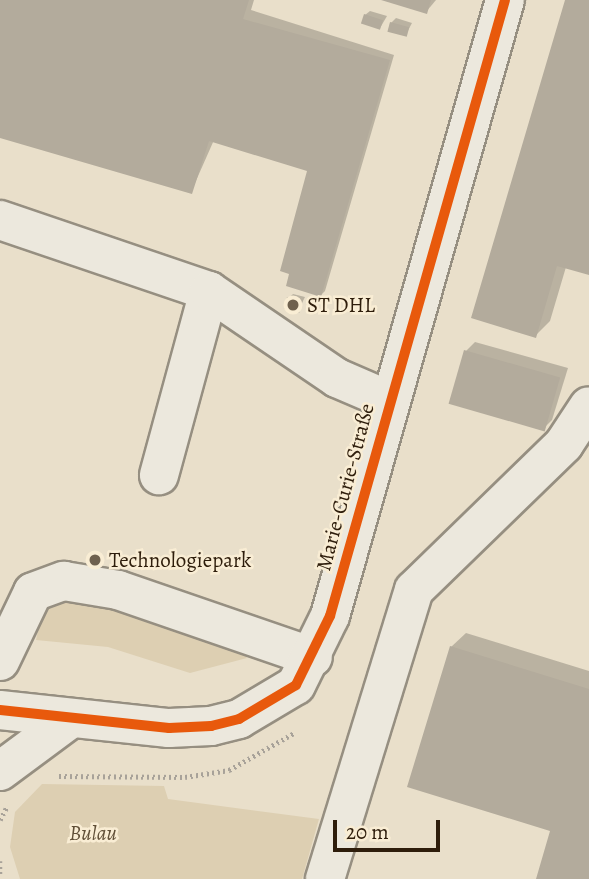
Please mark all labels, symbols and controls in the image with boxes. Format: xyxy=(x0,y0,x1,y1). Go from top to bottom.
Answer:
place label: ST DHL xyxy=(307,292,375,318)
marker: ST DHL xyxy=(285,297,301,313)
street label: Marie-Curie-Straße xyxy=(311,401,379,573)
place label: Technologiepark xyxy=(109,547,251,573)
marker: Technologiepark xyxy=(87,552,103,568)
scale bar xyxy=(337,806,444,850)
text: 20 m xyxy=(346,818,389,846)
park label: Bulau xyxy=(69,820,117,846)

